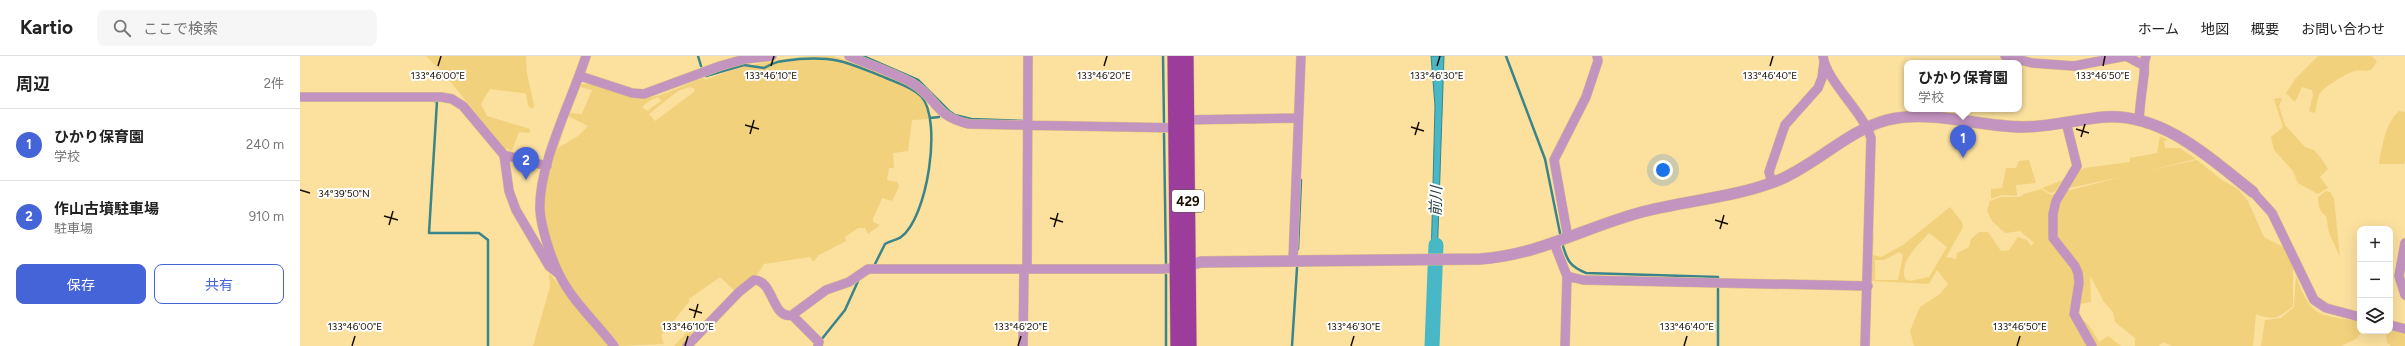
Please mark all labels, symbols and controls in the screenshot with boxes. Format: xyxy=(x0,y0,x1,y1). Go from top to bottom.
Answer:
search box xyxy=(97,10,377,46)
text: Kartio xyxy=(20,16,73,39)
icon: search xyxy=(111,17,133,39)
text: ここで検索 xyxy=(143,20,218,38)
text: ホーム xyxy=(2137,21,2179,38)
text: 地図 xyxy=(2201,21,2229,38)
text: 概要 xyxy=(2251,21,2279,38)
text: お問い合わせ xyxy=(2301,21,2385,38)
popup xyxy=(1904,60,2022,112)
text: 133°46'00"E xyxy=(411,69,465,82)
text: 133°46'10"E xyxy=(745,69,797,82)
text: 133°46'20"E xyxy=(1077,69,1131,82)
text: 133°46'30"E xyxy=(1410,69,1464,82)
text: 133°46'40"E xyxy=(1743,69,1797,82)
text: ひかり保育園 xyxy=(1918,69,2008,87)
text: 133°46'50"E xyxy=(2076,69,2130,82)
text: 周辺 xyxy=(16,74,50,94)
text: 2件 xyxy=(264,76,284,91)
text: 学校 xyxy=(1918,90,1944,105)
pin: 1 xyxy=(1950,125,1976,158)
text: ひかり保育園 xyxy=(54,128,144,146)
text: 1 xyxy=(26,137,32,152)
text: 240 m xyxy=(246,137,284,152)
pin: 2 xyxy=(513,147,539,180)
text: 学校 xyxy=(54,149,80,164)
your location xyxy=(1653,160,1673,180)
water label: 前川 xyxy=(1426,184,1446,216)
text: 34°39'50"N xyxy=(318,187,370,200)
road number: 429 xyxy=(1172,190,1204,212)
text: 作山古墳駐車場 xyxy=(54,200,159,218)
text: 2 xyxy=(25,209,33,224)
text: 910 m xyxy=(249,209,284,224)
text: 駐車場 xyxy=(54,221,93,236)
map controls xyxy=(2357,226,2393,334)
button: + xyxy=(2357,226,2393,262)
button: − xyxy=(2357,262,2393,298)
button: 保存 xyxy=(16,264,146,304)
button: 共有 xyxy=(154,264,284,304)
button: layers xyxy=(2357,298,2393,334)
text: 133°46'00"E xyxy=(328,320,382,333)
text: 133°46'10"E xyxy=(662,320,714,333)
text: 133°46'20"E xyxy=(994,320,1048,333)
text: 133°46'30"E xyxy=(1327,320,1381,333)
text: 133°46'40"E xyxy=(1660,320,1714,333)
text: 133°46'50"E xyxy=(1993,320,2047,333)

